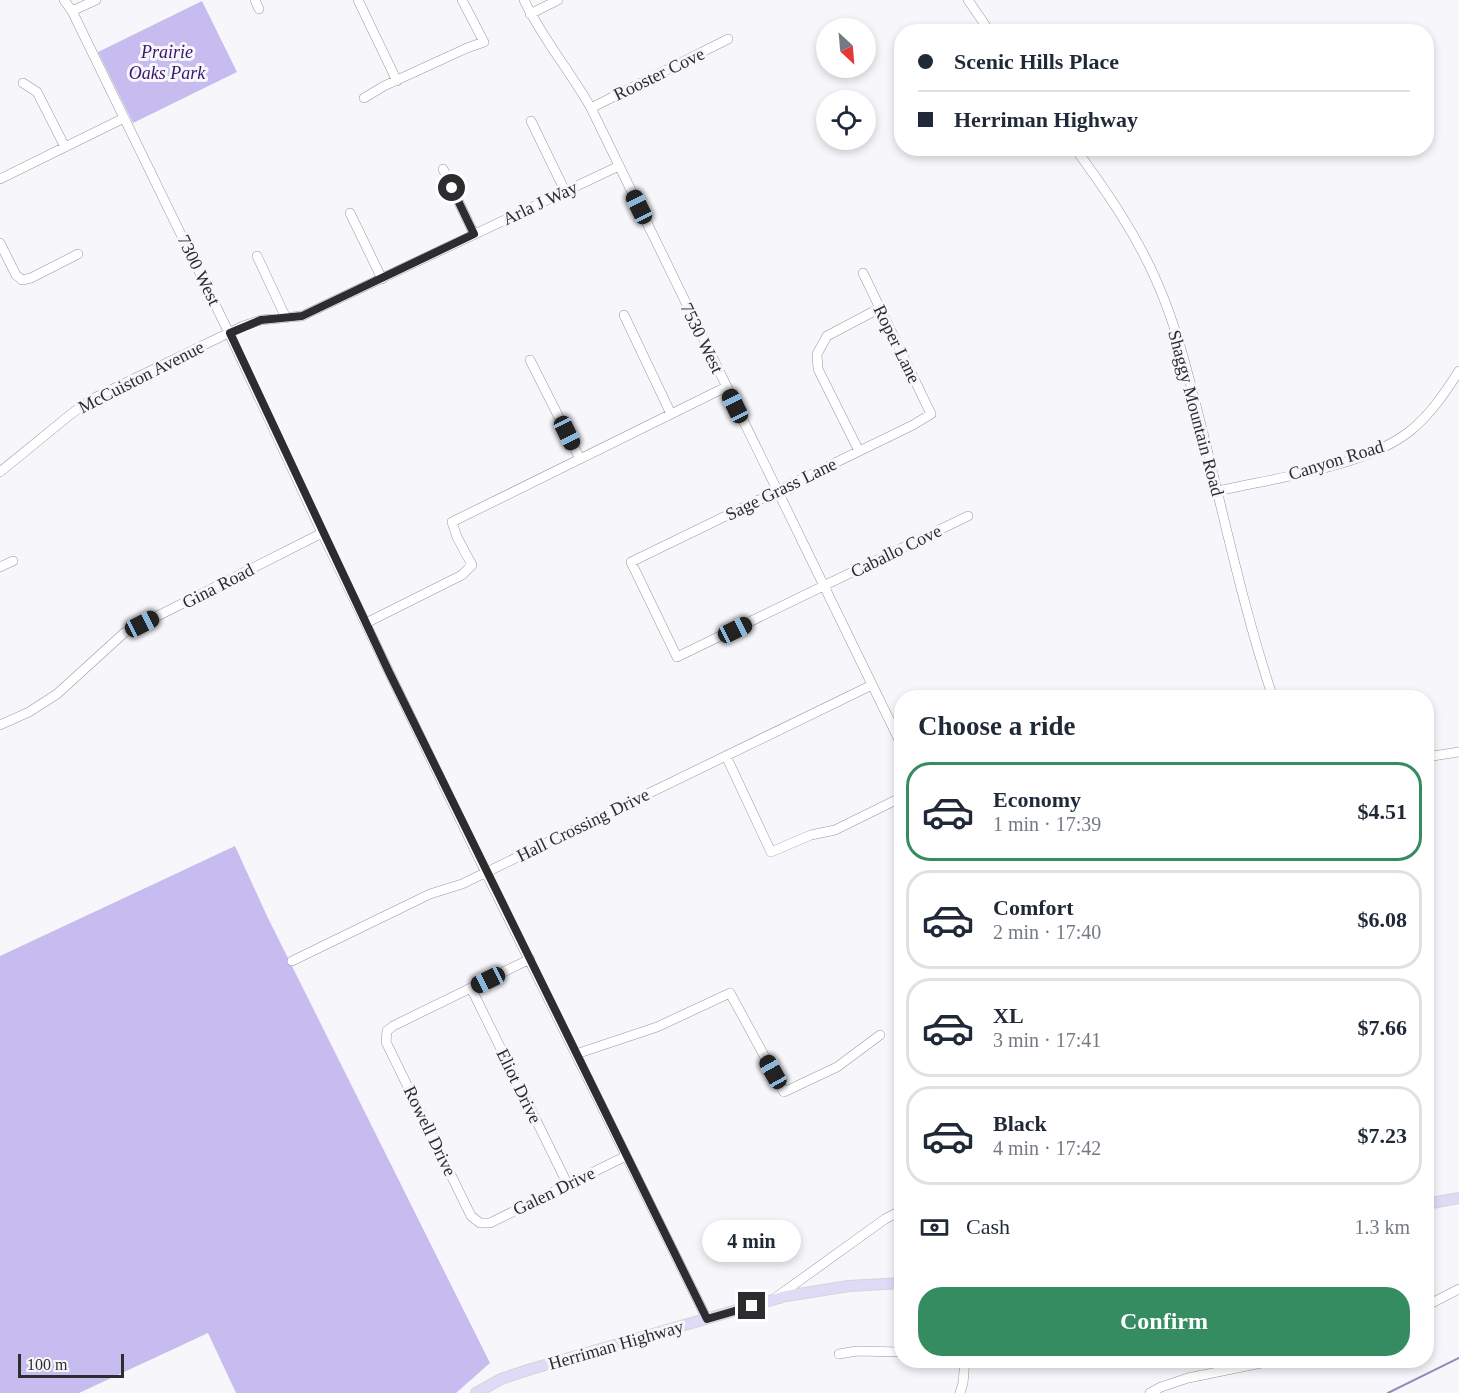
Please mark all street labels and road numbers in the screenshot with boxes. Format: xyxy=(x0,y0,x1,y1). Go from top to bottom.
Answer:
street label: Rooster Cove xyxy=(610,43,708,105)
street label: Arla J Way xyxy=(499,177,581,229)
street label: 7300 West xyxy=(173,232,225,308)
street label: 7530 West xyxy=(676,300,728,376)
street label: Roper Lane xyxy=(869,302,925,386)
street label: Shaggy Mountain Road xyxy=(1164,328,1228,498)
street label: McCuiston Avenue xyxy=(75,337,207,417)
street label: Canyon Road xyxy=(1286,436,1386,484)
street label: Sage Grass Lane xyxy=(722,453,840,525)
street label: Caballo Cove xyxy=(847,520,945,582)
street label: Gina Road xyxy=(179,560,257,612)
street label: Hall Crossing Drive xyxy=(513,784,653,866)
street label: Eliot Drive xyxy=(492,1045,546,1127)
street label: Rowell Drive xyxy=(400,1083,460,1179)
street label: Galen Drive xyxy=(510,1163,598,1219)
street label: Herriman Highway xyxy=(546,1316,686,1374)

